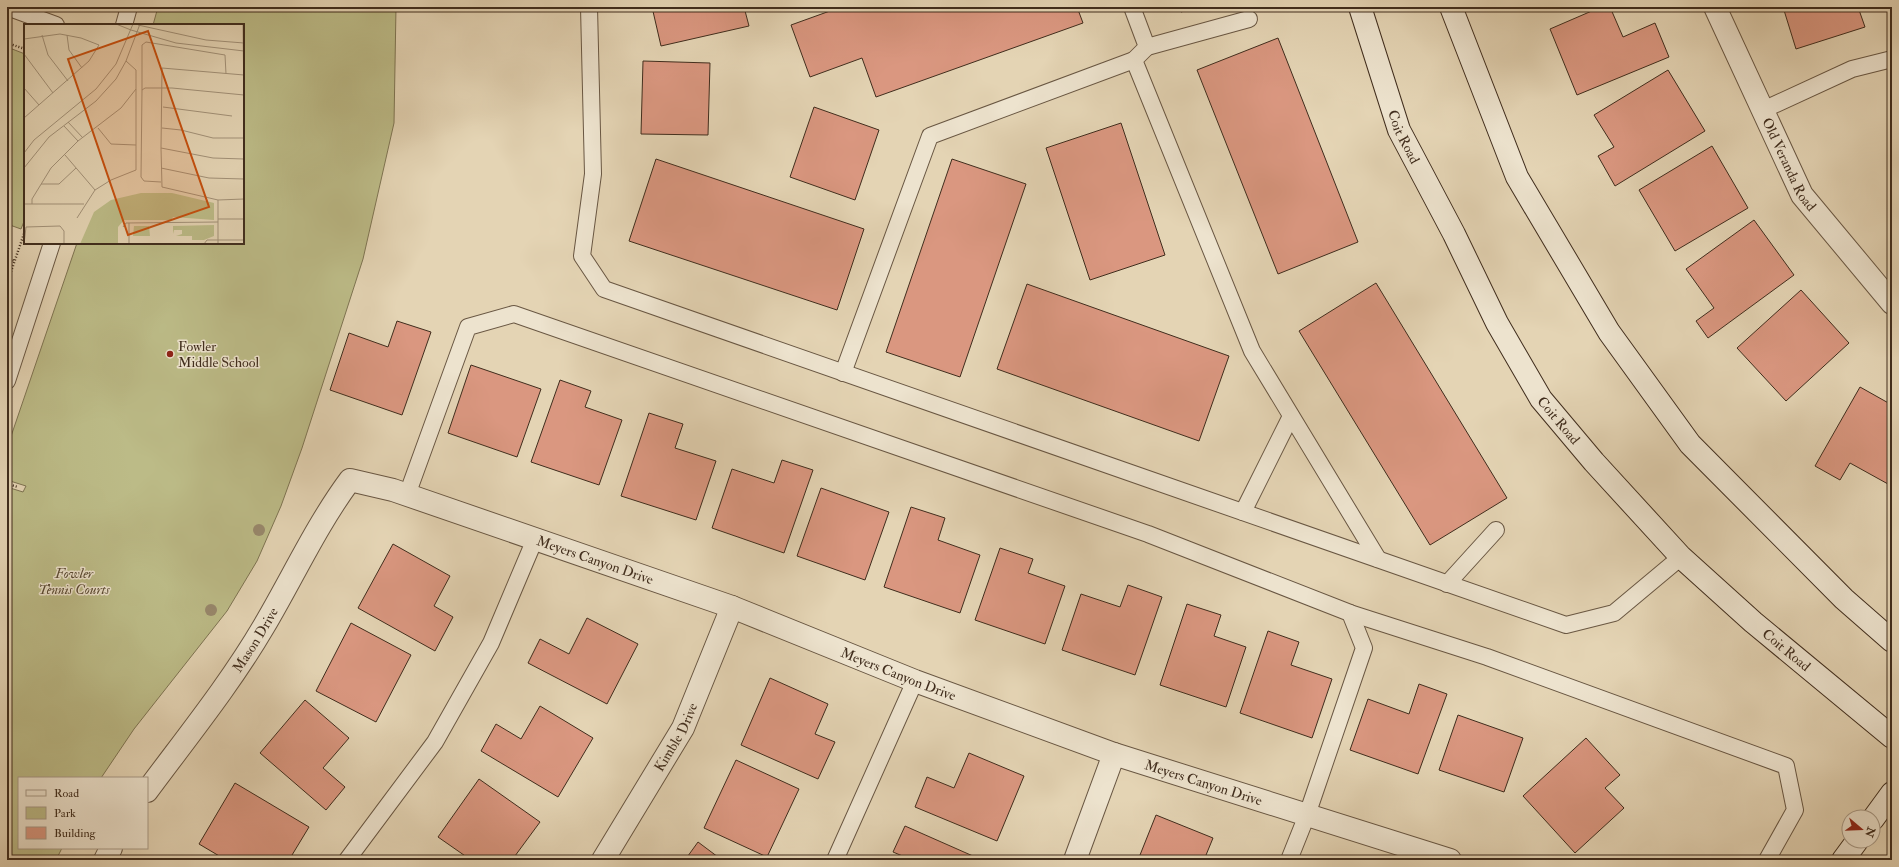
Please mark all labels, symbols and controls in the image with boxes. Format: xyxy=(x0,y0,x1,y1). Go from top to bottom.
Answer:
inset map xyxy=(24,24,244,244)
street label: Coit Road xyxy=(1385,108,1424,166)
street label: Old Veranda Road xyxy=(1759,115,1820,214)
place label: Fowler Middle School xyxy=(178,338,259,371)
marker: Fowler Middle School xyxy=(165,349,175,359)
street label: Coit Road xyxy=(1534,393,1584,448)
street label: Meyers Canyon Drive xyxy=(535,532,656,588)
park label: Fowler Tennis Courts xyxy=(39,565,111,598)
street label: Mason Drive xyxy=(229,604,282,675)
street label: Coit Road xyxy=(1759,625,1814,675)
street label: Meyers Canyon Drive xyxy=(838,643,958,704)
street label: Kimble Drive xyxy=(650,700,701,774)
street label: Meyers Canyon Drive xyxy=(1143,756,1265,809)
legend xyxy=(18,777,148,849)
text: Road xyxy=(54,786,79,801)
text: Park xyxy=(54,806,76,821)
north arrow xyxy=(1841,809,1881,849)
text: N xyxy=(1862,824,1878,840)
text: Building xyxy=(54,826,97,841)

